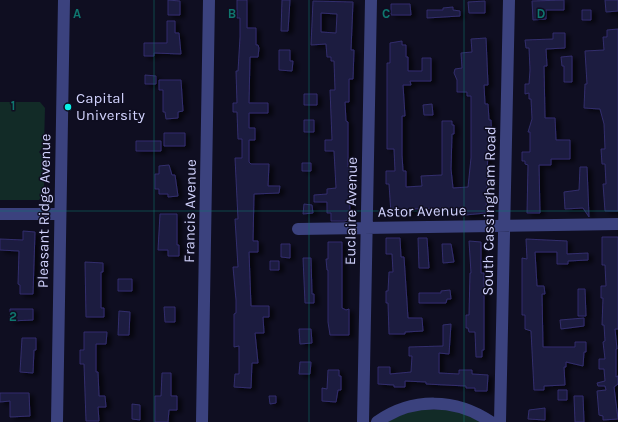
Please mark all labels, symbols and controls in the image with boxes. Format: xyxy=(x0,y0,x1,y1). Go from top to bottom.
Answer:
text: A xyxy=(73,6,81,21)
text: B xyxy=(228,6,236,21)
text: C xyxy=(382,6,390,21)
text: D xyxy=(537,6,546,21)
place label: Capital University xyxy=(76,89,145,124)
text: 1 xyxy=(11,98,15,113)
marker: Capital University xyxy=(63,102,73,112)
street label: South Cassingham Road xyxy=(479,126,499,296)
street label: Pleasant Ridge Avenue xyxy=(34,134,54,288)
street label: Euclaire Avenue xyxy=(341,157,361,265)
street label: Francis Avenue xyxy=(180,159,200,263)
street label: Astor Avenue xyxy=(378,201,466,221)
text: 2 xyxy=(9,309,17,324)

